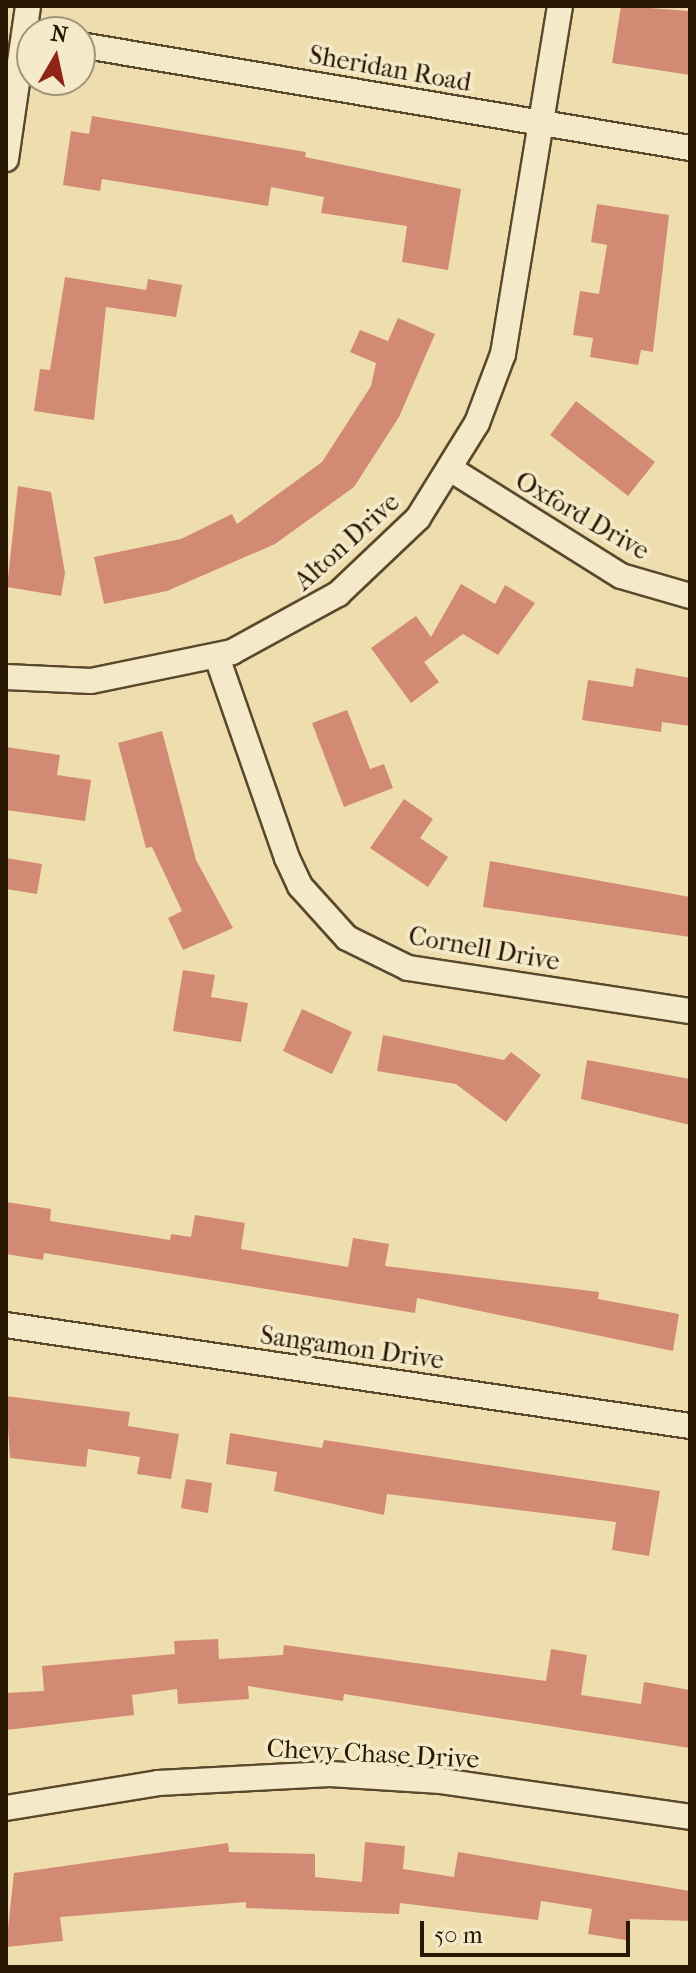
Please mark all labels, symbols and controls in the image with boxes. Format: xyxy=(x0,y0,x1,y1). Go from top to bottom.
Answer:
north arrow xyxy=(16,16,96,96)
text: N xyxy=(49,20,70,48)
street label: Sheridan Road xyxy=(307,39,473,99)
street label: Oxford Drive xyxy=(510,465,654,567)
street label: Alton Drive xyxy=(288,487,406,597)
street label: Cornell Drive xyxy=(406,920,562,978)
street label: Sangamon Drive xyxy=(258,1320,446,1376)
street label: Chevy Chase Drive xyxy=(266,1733,480,1775)
scale bar xyxy=(424,1905,634,1955)
text: 50 m xyxy=(434,1921,483,1949)

